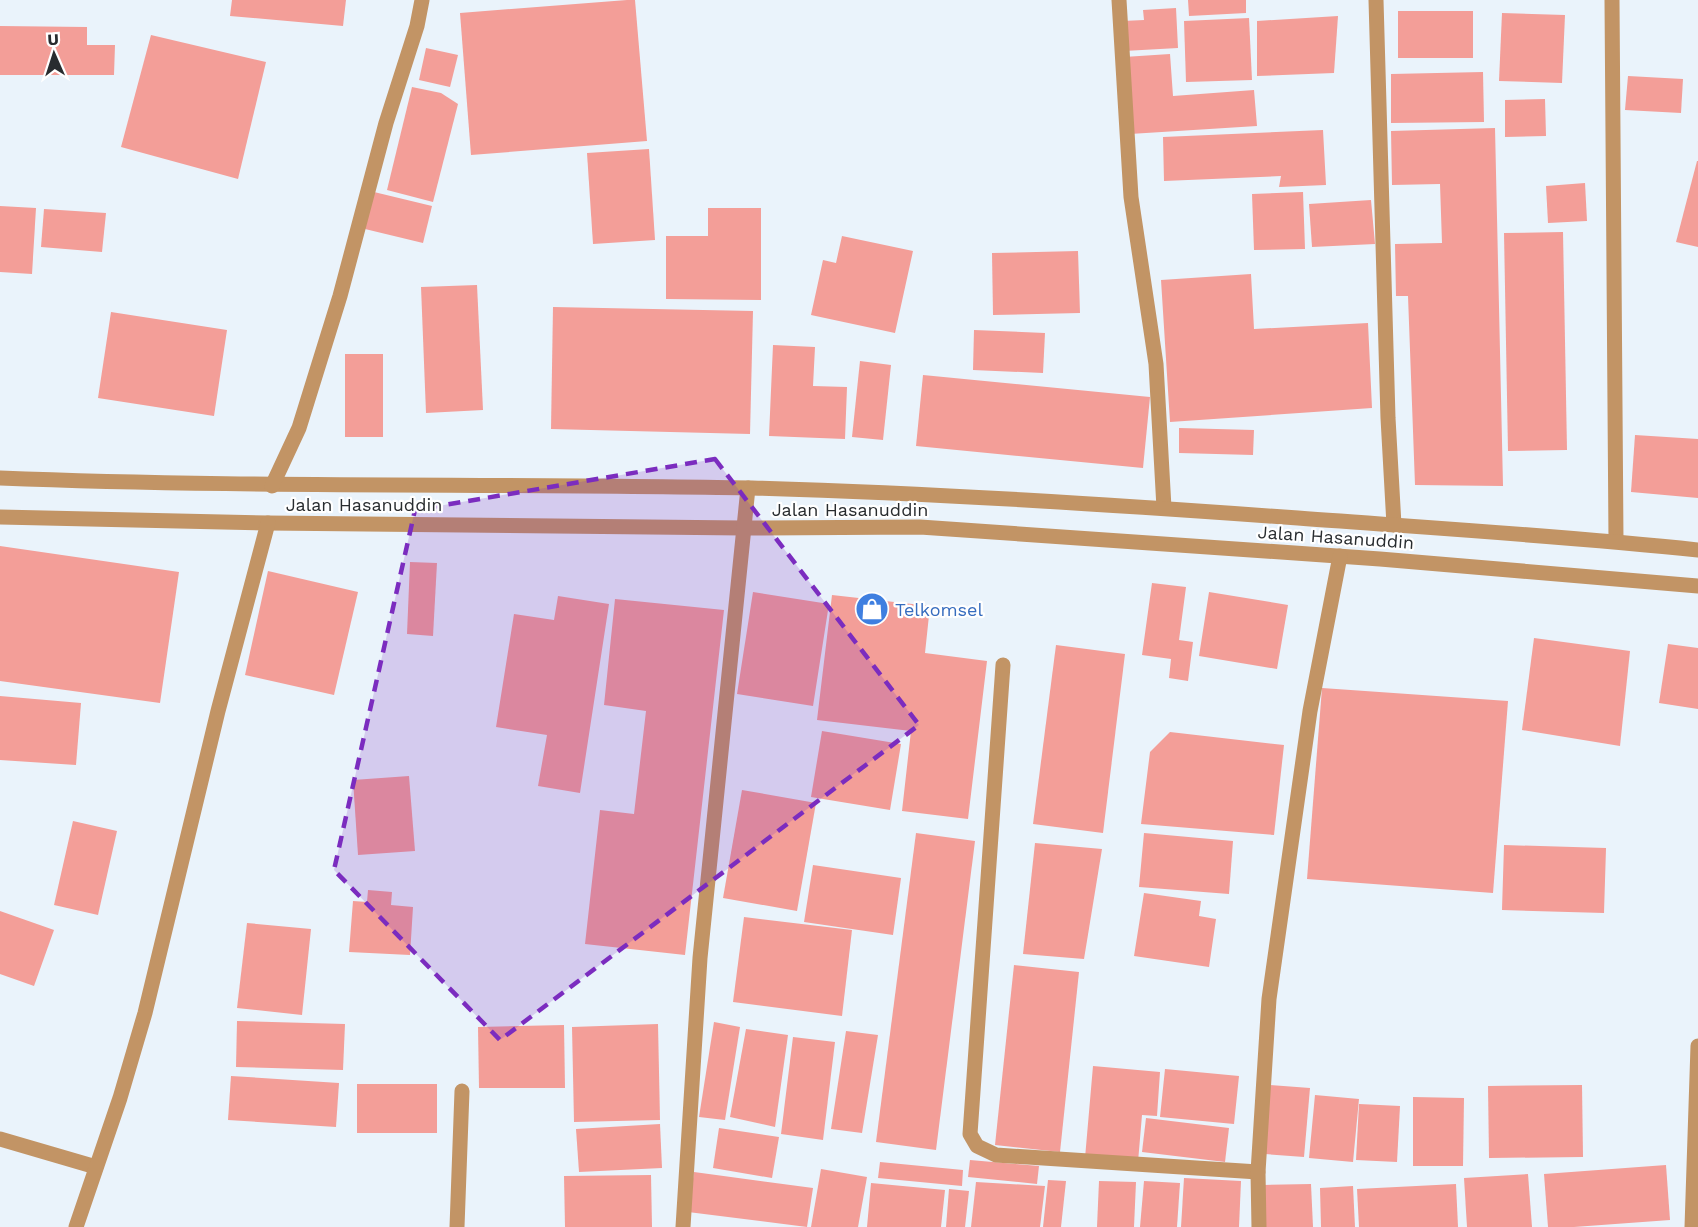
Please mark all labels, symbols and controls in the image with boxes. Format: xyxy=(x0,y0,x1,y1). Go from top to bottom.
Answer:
north arrow xyxy=(24,24,84,84)
text: U xyxy=(47,30,59,49)
street label: Jalan Hasanuddin xyxy=(286,494,442,515)
street label: Jalan Hasanuddin xyxy=(772,499,928,520)
street label: Jalan Hasanuddin xyxy=(1257,521,1415,553)
shop icon: Telkomsel xyxy=(854,591,890,627)
place label: Telkomsel xyxy=(895,599,983,620)

